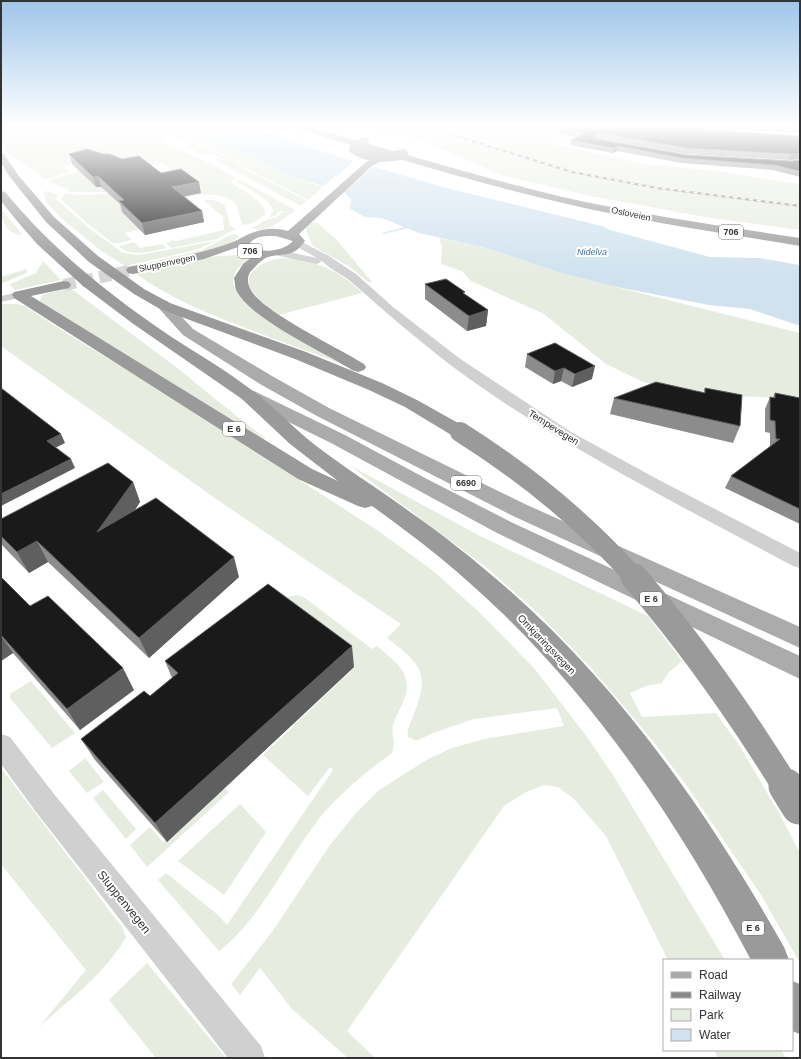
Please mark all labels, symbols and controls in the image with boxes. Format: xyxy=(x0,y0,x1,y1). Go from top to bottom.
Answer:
street label: Osloveien xyxy=(610,205,652,223)
road number: 706 xyxy=(719,225,743,239)
road number: 706 xyxy=(238,244,262,258)
water label: Nidelva xyxy=(577,247,607,257)
street label: Sluppenvegen xyxy=(138,252,196,274)
street label: Tempevegen xyxy=(527,408,581,447)
road number: E 6 xyxy=(223,422,245,436)
road number: 6690 xyxy=(451,476,481,490)
road number: E 6 xyxy=(640,592,662,606)
street label: Omkjøringsvegen xyxy=(515,612,578,676)
street label: Sluppenvegen xyxy=(94,868,154,936)
road number: E 6 xyxy=(742,921,764,935)
legend xyxy=(663,959,793,1051)
text: Road xyxy=(699,968,728,982)
text: Railway xyxy=(699,988,741,1002)
text: Park xyxy=(699,1008,725,1022)
text: Water xyxy=(699,1028,731,1042)

